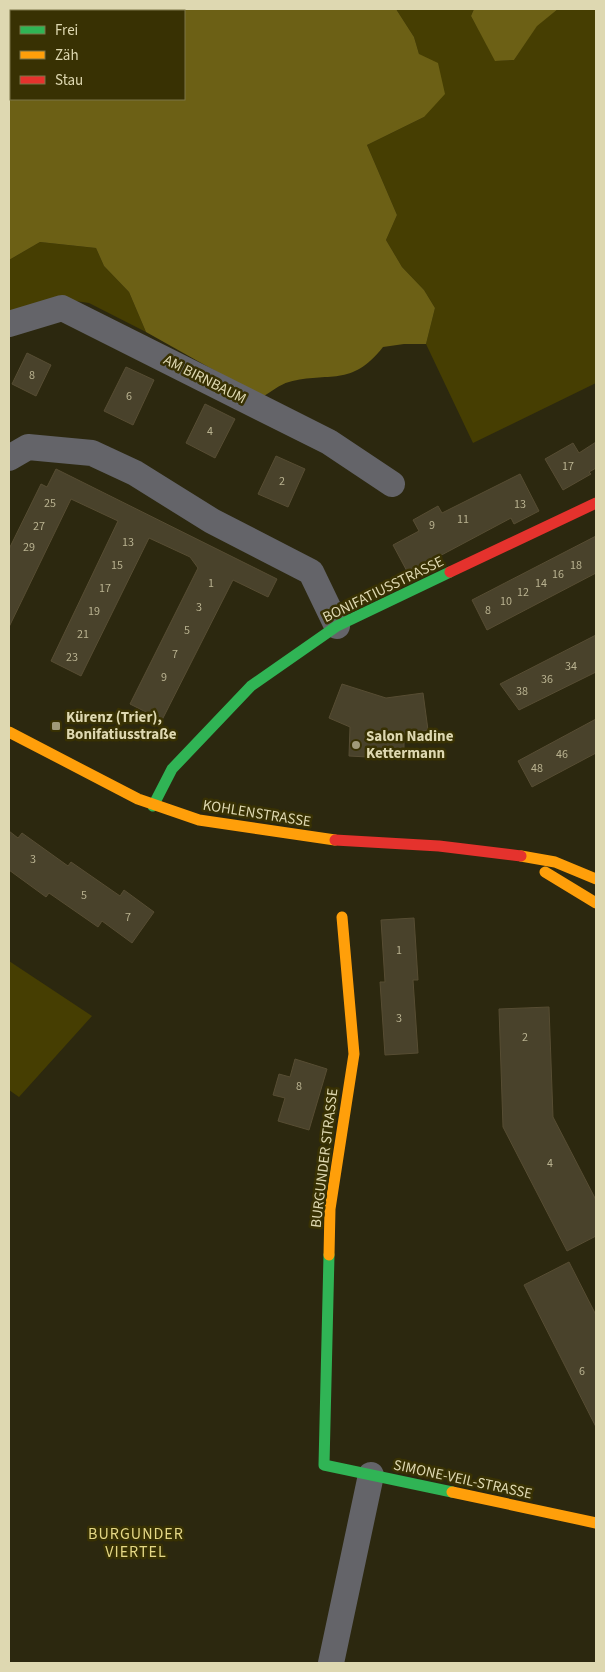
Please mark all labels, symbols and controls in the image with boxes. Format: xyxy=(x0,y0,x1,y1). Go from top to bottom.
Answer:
legend xyxy=(10,10,185,100)
text: Frei xyxy=(55,20,78,41)
text: Zäh xyxy=(55,45,79,66)
text: Stau xyxy=(55,70,83,91)
street label: AM BIRNBAUM xyxy=(160,350,250,409)
house number: 8 xyxy=(29,367,35,384)
house number: 6 xyxy=(126,388,132,405)
house number: 4 xyxy=(207,423,213,440)
house number: 17 xyxy=(562,458,574,475)
house number: 2 xyxy=(279,473,285,490)
house number: 25 xyxy=(44,495,56,512)
house number: 13 xyxy=(514,496,526,513)
house number: 11 xyxy=(457,511,469,528)
house number: 9 xyxy=(429,517,435,534)
house number: 27 xyxy=(33,518,45,535)
house number: 13 xyxy=(122,534,134,551)
house number: 29 xyxy=(23,539,35,556)
street label: BONIFATIUSSTRASSE xyxy=(319,551,447,628)
house number: 15 xyxy=(111,557,123,574)
house number: 18 xyxy=(570,557,582,574)
house number: 16 xyxy=(552,566,564,583)
house number: 1 xyxy=(208,575,214,592)
house number: 14 xyxy=(535,575,547,592)
house number: 17 xyxy=(99,580,111,597)
house number: 12 xyxy=(517,584,529,601)
house number: 10 xyxy=(500,593,512,610)
house number: 3 xyxy=(196,599,202,616)
house number: 8 xyxy=(485,602,491,619)
house number: 19 xyxy=(88,603,100,620)
house number: 5 xyxy=(184,622,190,639)
house number: 21 xyxy=(77,626,89,643)
house number: 7 xyxy=(172,646,178,663)
house number: 23 xyxy=(66,649,78,666)
house number: 34 xyxy=(565,658,577,675)
house number: 9 xyxy=(161,669,167,686)
house number: 36 xyxy=(541,671,553,688)
house number: 38 xyxy=(516,683,528,700)
place label: Kürenz (Trier), Bonifatiusstraße xyxy=(66,707,177,745)
marker: Kürenz (Trier), Bonifatiusstraße xyxy=(50,720,62,732)
place label: Salon Nadine Kettermann xyxy=(366,726,454,764)
marker: Salon Nadine Kettermann xyxy=(350,739,362,751)
house number: 46 xyxy=(556,746,568,763)
house number: 48 xyxy=(531,760,543,777)
street label: KOHLENSTRASSE xyxy=(201,795,313,832)
house number: 3 xyxy=(30,851,36,868)
house number: 5 xyxy=(81,887,87,904)
house number: 7 xyxy=(125,909,131,926)
house number: 1 xyxy=(396,942,402,959)
house number: 3 xyxy=(396,1010,402,1027)
house number: 2 xyxy=(522,1029,528,1046)
house number: 8 xyxy=(296,1078,302,1095)
street label: BURGUNDER STRASSE xyxy=(306,1087,343,1229)
house number: 4 xyxy=(547,1155,553,1172)
house number: 6 xyxy=(579,1363,585,1380)
street label: SIMONE-VEIL-STRASSE xyxy=(392,1455,534,1504)
district label: BURGUNDER VIERTEL xyxy=(88,1523,184,1563)

